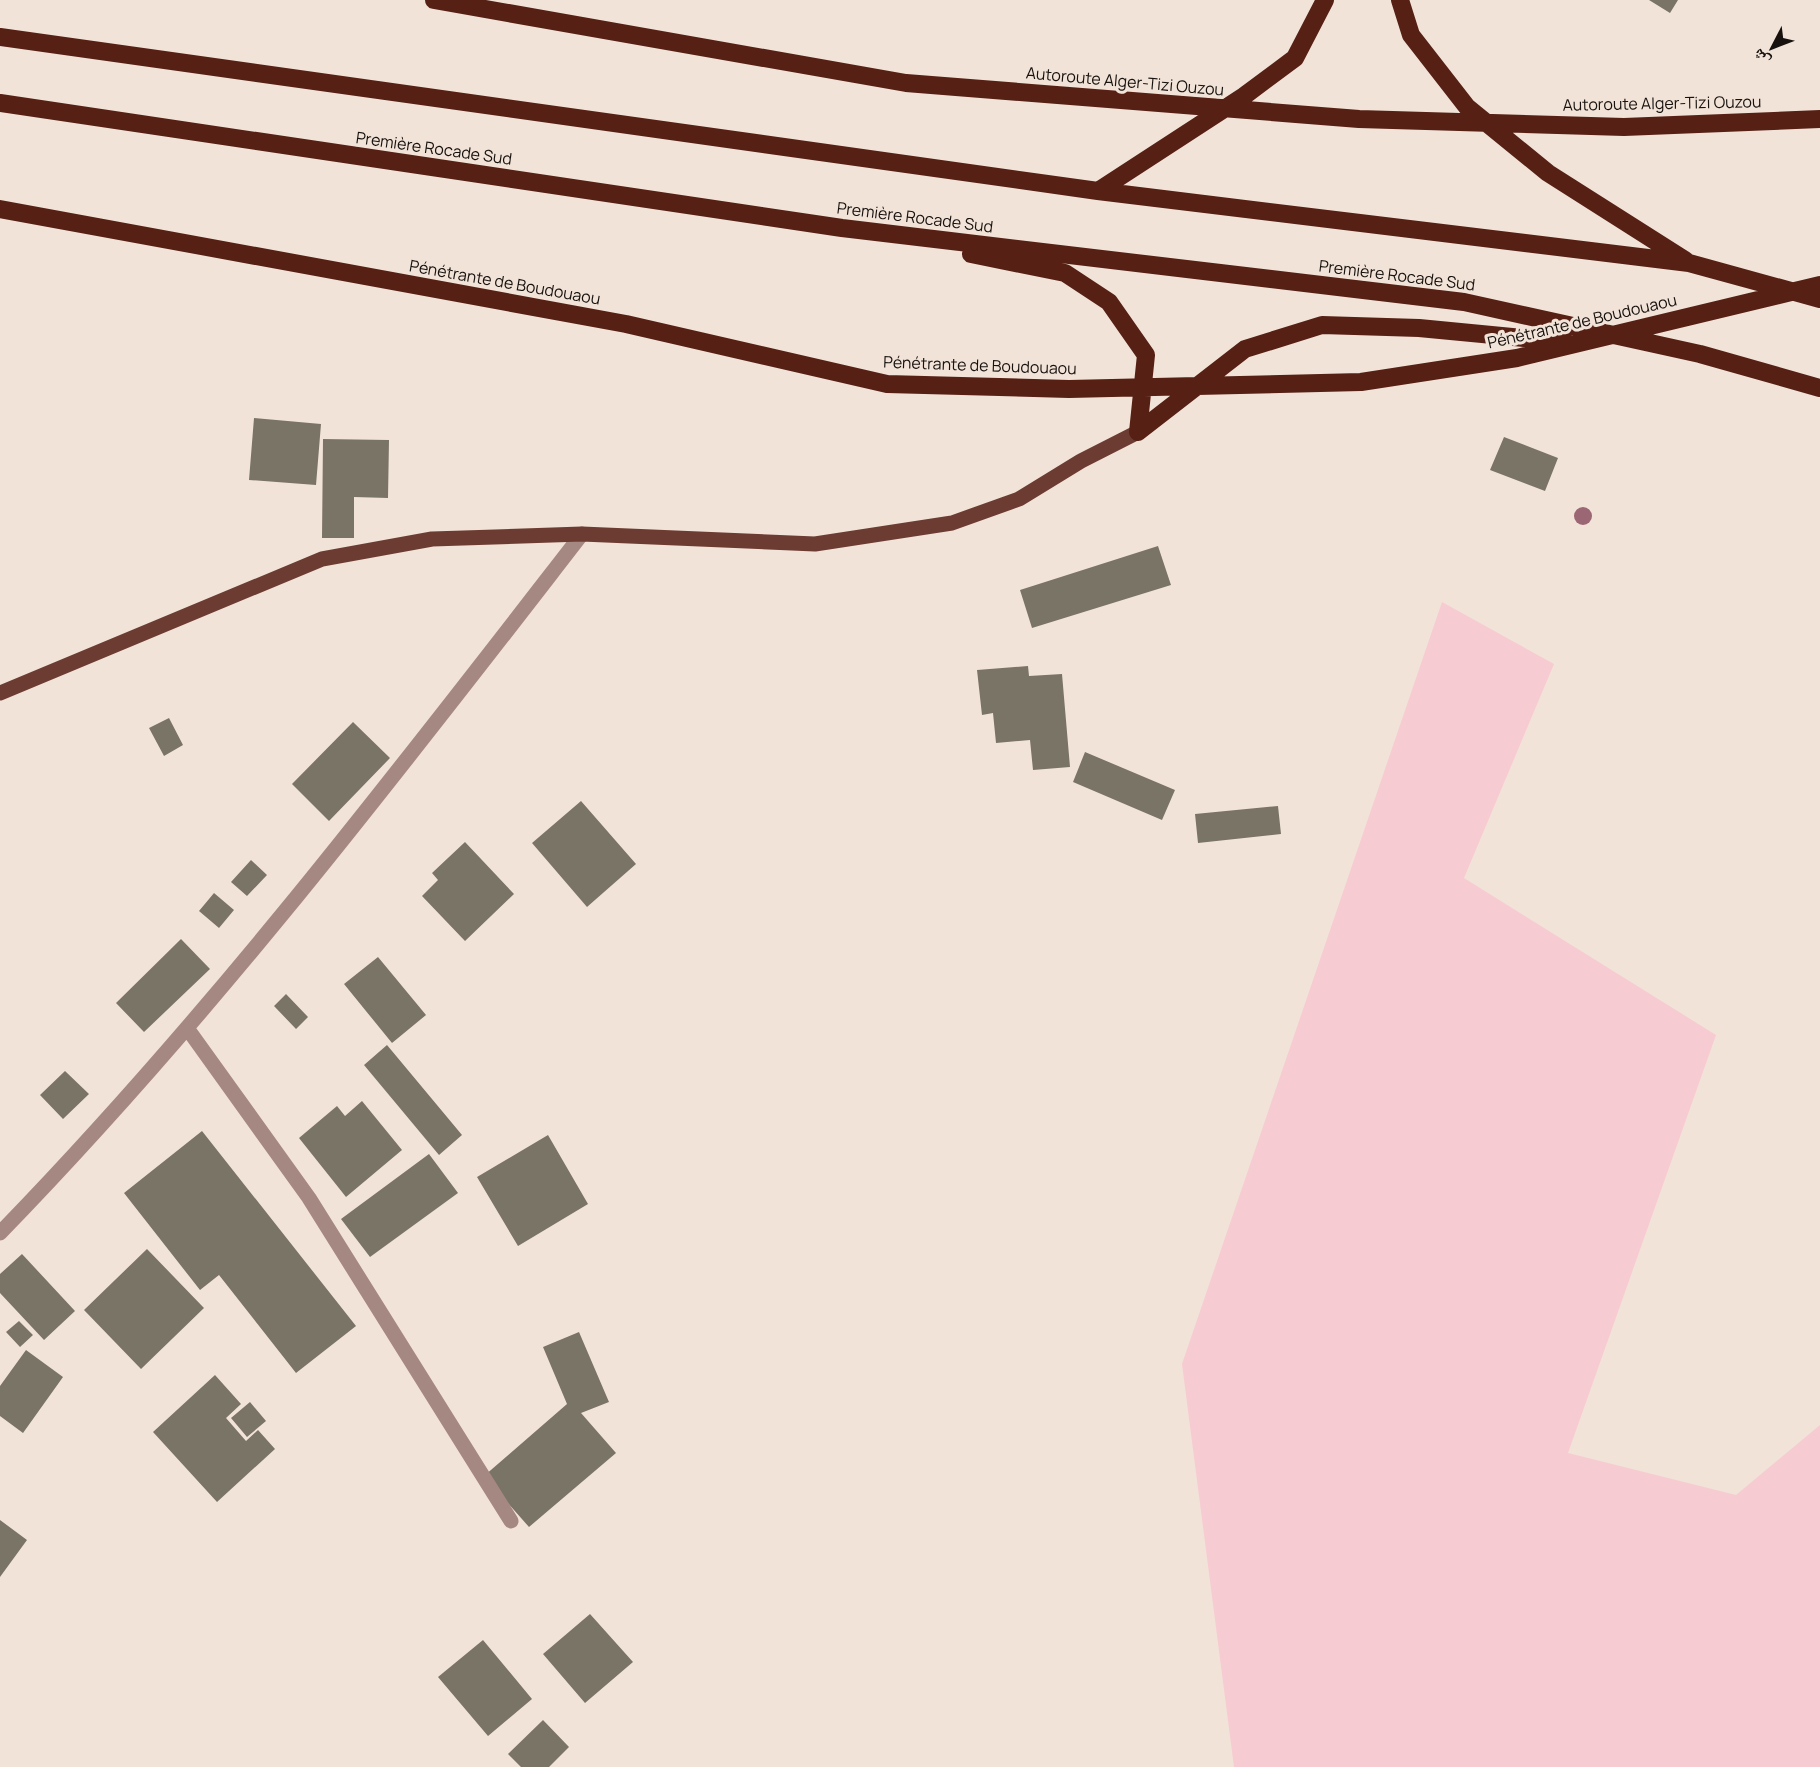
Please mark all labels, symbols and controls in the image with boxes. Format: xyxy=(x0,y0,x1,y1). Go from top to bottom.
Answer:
north arrow xyxy=(1742,18,1802,78)
text: ش xyxy=(1747,44,1775,72)
street label: Autoroute Alger-Tizi Ouzou xyxy=(1025,61,1225,101)
street label: Autoroute Alger-Tizi Ouzou xyxy=(1562,90,1762,116)
street label: Première Rocade Sud xyxy=(355,126,513,170)
street label: Première Rocade Sud xyxy=(836,196,994,238)
street label: Pénétrante de Boudouaou xyxy=(408,254,602,310)
street label: Première Rocade Sud xyxy=(1318,254,1476,296)
street label: Pénétrante de Boudouaou xyxy=(1485,289,1679,353)
street label: Pénétrante de Boudouaou xyxy=(883,351,1077,379)

